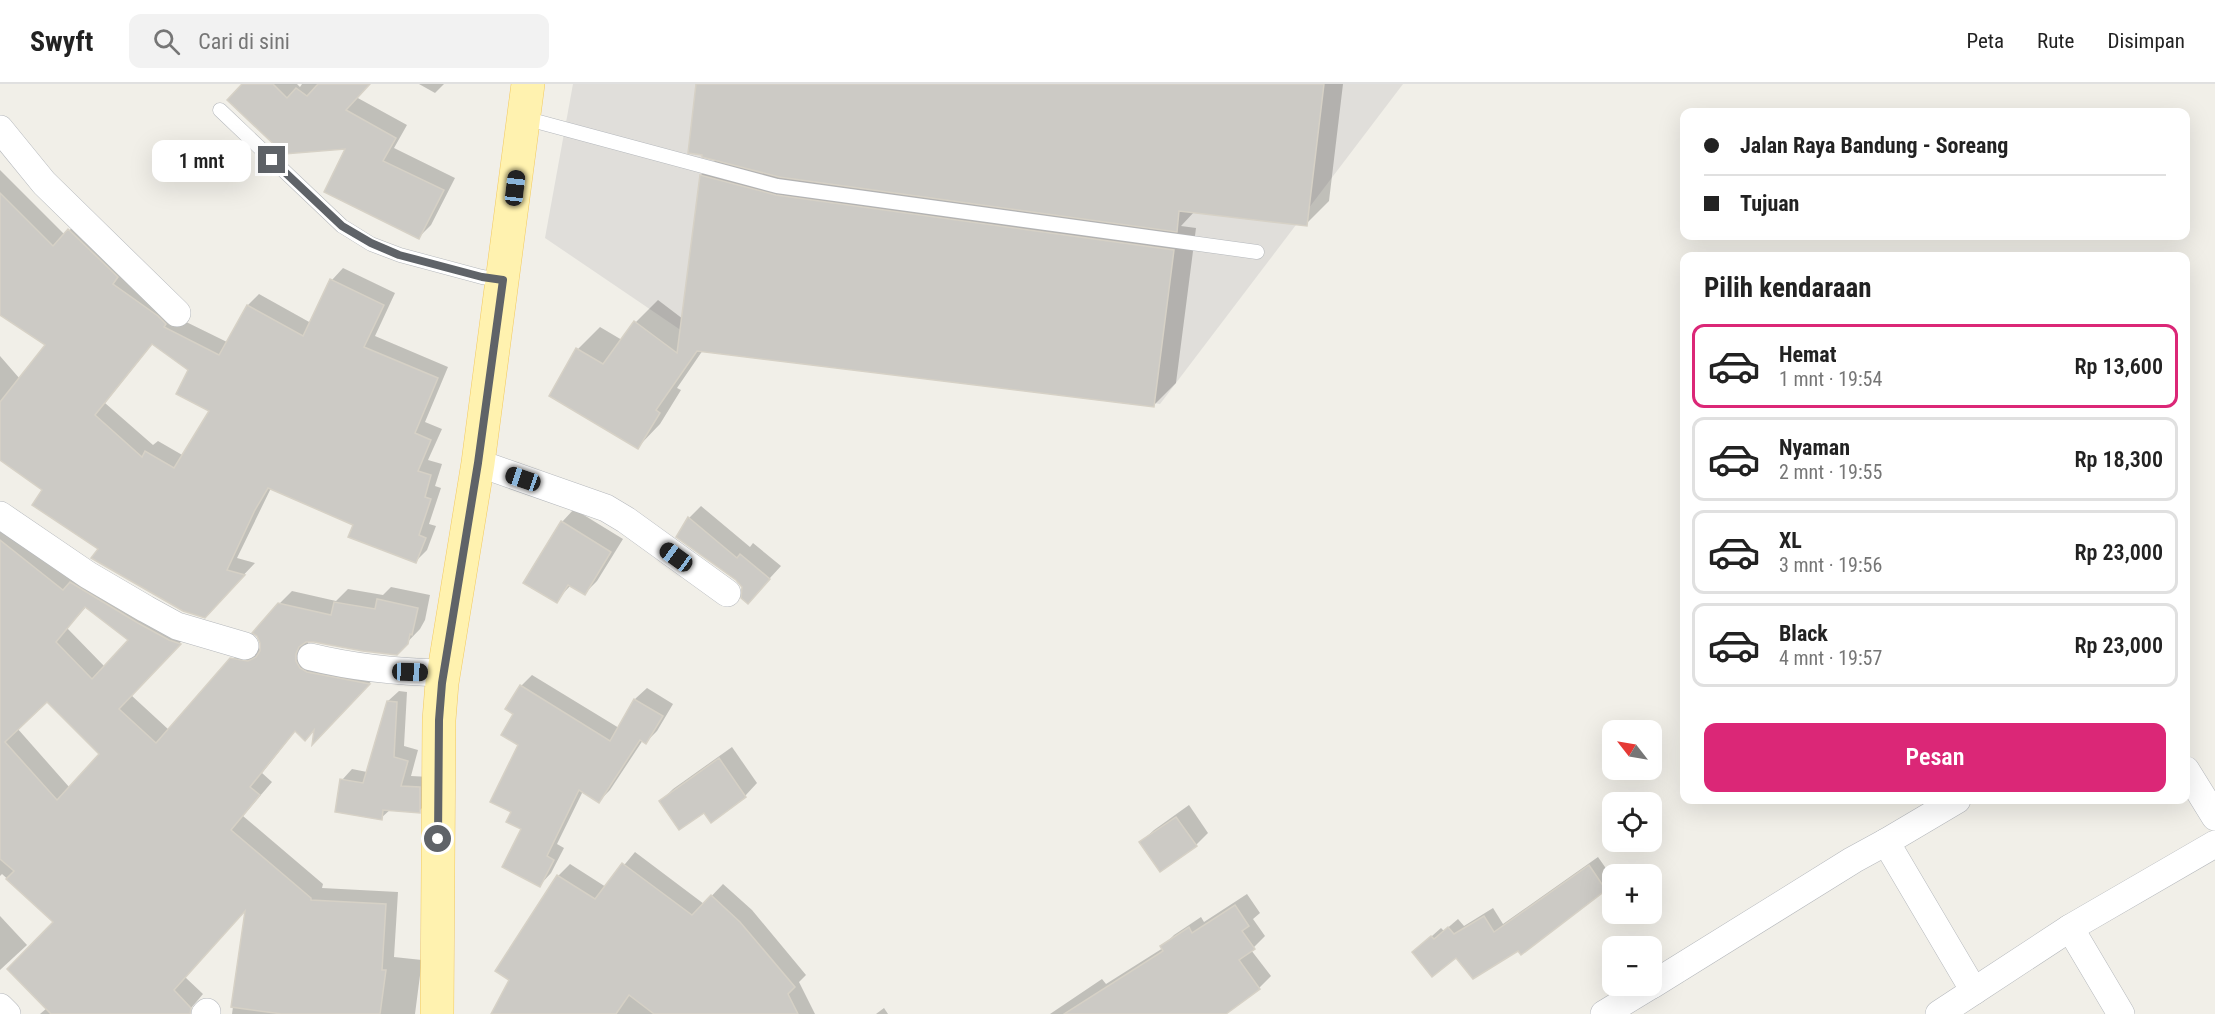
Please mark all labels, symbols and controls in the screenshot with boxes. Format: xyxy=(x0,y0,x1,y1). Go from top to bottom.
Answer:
search box xyxy=(129,14,549,68)
text: Swyft xyxy=(30,25,93,58)
icon: search xyxy=(150,25,183,58)
text: Cari di sini xyxy=(198,29,290,54)
text: Peta xyxy=(1966,29,2004,53)
text: Rute xyxy=(2037,29,2074,53)
text: Disimpan xyxy=(2107,29,2185,53)
text: Jalan Raya Bandung - Soreang xyxy=(1740,133,2008,158)
callout: 1 mnt xyxy=(152,139,251,181)
route end xyxy=(258,146,285,173)
text: 1 mnt xyxy=(179,149,224,173)
car xyxy=(504,169,526,207)
text: Tujuan xyxy=(1740,191,1799,216)
text: Pilih kendaraan xyxy=(1704,272,1872,304)
icon: car xyxy=(1707,339,1761,393)
text: Hemat xyxy=(1779,342,1836,367)
text: Rp 13,600 xyxy=(2075,354,2163,379)
text: 1 mnt · 19:54 xyxy=(1779,367,1882,391)
icon: car xyxy=(1707,432,1761,486)
text: Nyaman xyxy=(1779,435,1850,460)
text: Rp 18,300 xyxy=(2075,447,2163,472)
text: 2 mnt · 19:55 xyxy=(1779,460,1882,484)
car xyxy=(503,465,543,493)
icon: car xyxy=(1707,525,1761,579)
text: XL xyxy=(1779,528,1802,553)
car xyxy=(656,539,696,575)
text: Rp 23,000 xyxy=(2075,540,2163,565)
text: 3 mnt · 19:56 xyxy=(1779,553,1882,577)
icon: car xyxy=(1707,618,1761,672)
text: Black xyxy=(1779,621,1828,646)
text: Rp 23,000 xyxy=(2075,633,2163,658)
text: 4 mnt · 19:57 xyxy=(1779,646,1882,670)
car xyxy=(392,662,428,682)
north arrow xyxy=(1602,720,1662,780)
map controls xyxy=(1602,720,1662,996)
button: Pesan xyxy=(1704,723,2166,792)
button: locate xyxy=(1602,792,1662,852)
route start xyxy=(424,825,451,852)
button: + xyxy=(1602,864,1662,924)
button: − xyxy=(1602,936,1662,996)

